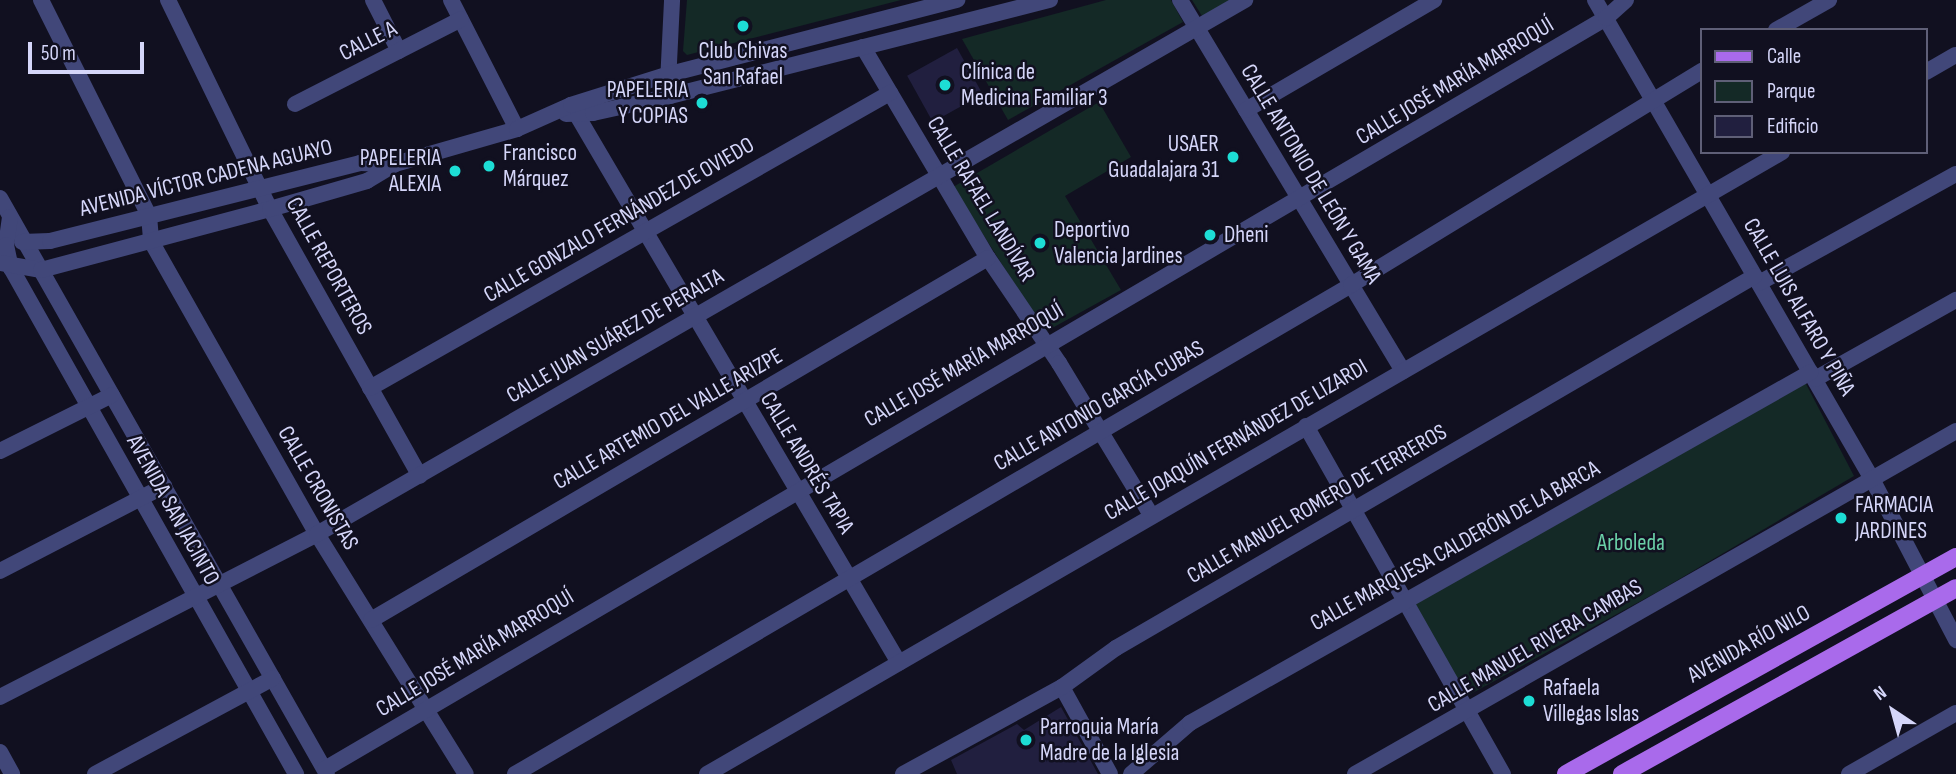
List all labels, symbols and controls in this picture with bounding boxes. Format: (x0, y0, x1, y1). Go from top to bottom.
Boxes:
street label: CALLE JOSÉ MARÍA MARROQUÍ (1351, 11, 1559, 151)
street label: CALLE A (335, 15, 401, 67)
marker: Club Chivas San Rafael (735, 18, 751, 34)
scale bar (32, 28, 147, 72)
legend (1700, 28, 1928, 154)
place label: Club Chivas San Rafael (698, 37, 788, 91)
text: 50 m (41, 41, 76, 66)
text: Calle (1767, 44, 1801, 69)
place label: Clínica de Medicina Familiar 3 (961, 58, 1108, 112)
street label: CALLE ANTONIO DE LEÓN Y GAMA (1234, 59, 1388, 289)
marker: Clínica de Medicina Familiar 3 (935, 75, 955, 95)
place label: PAPELERIA Y COPIAS (607, 76, 688, 130)
text: Parque (1767, 79, 1815, 104)
marker: PAPELERIA Y COPIAS (694, 95, 710, 111)
street label: CALLE RAFAEL LANDÍVAR (921, 111, 1041, 287)
text: Edificio (1767, 114, 1818, 139)
place label: USAER Guadalajara 31 (1108, 130, 1219, 184)
street label: CALLE GONZALO FERNÁNDEZ DE OVIEDO (479, 131, 759, 309)
street label: AVENIDA VÍCTOR CADENA AGUAYO (77, 133, 335, 223)
place label: Francisco Márquez (503, 139, 577, 193)
place label: PAPELERIA ALEXIA (360, 144, 441, 198)
marker: USAER Guadalajara 31 (1225, 149, 1241, 165)
marker: Francisco Márquez (481, 158, 497, 174)
marker: PAPELERIA ALEXIA (447, 163, 463, 179)
street label: CALLE REPORTEROS (280, 192, 378, 340)
street label: CALLE LUIS ALFARO Y PIÑA (1737, 213, 1861, 401)
place label: Deportivo Valencia Jardines (1054, 216, 1183, 270)
place label: Dheni (1224, 221, 1269, 249)
marker: Dheni (1202, 227, 1218, 243)
marker: Deportivo Valencia Jardines (1032, 235, 1048, 251)
street label: CALLE JUAN SUÁREZ DE PERALTA (502, 263, 728, 409)
street label: CALLE JOSÉ MARÍA MARROQUÍ (859, 297, 1069, 433)
street label: CALLE ANTONIO GARCÍA CUBAS (989, 335, 1209, 477)
street label: CALLE ARTEMIO DEL VALLE ARIZPE (549, 342, 787, 496)
street label: CALLE JOAQUÍN FERNÁNDEZ DE LIZARDI (1099, 353, 1373, 527)
street label: CALLE ANDRÉS TAPIA (754, 387, 860, 539)
street label: CALLE MANUEL ROMERO DE TERREROS (1182, 418, 1452, 590)
street label: CALLE CRONISTAS (271, 421, 365, 555)
street label: AVENIDA SAN JACINTO (120, 430, 226, 590)
street label: CALLE MARQUESA CALDERÓN DE LA BARCA (1306, 455, 1604, 637)
place label: FARMACIA JARDINES (1855, 491, 1933, 545)
marker: FARMACIA JARDINES (1833, 510, 1849, 526)
park label: Arboleda (1597, 529, 1665, 557)
street label: CALLE MANUEL RIVERA CAMBAS (1423, 573, 1647, 719)
street label: CALLE JOSÉ MARÍA MARROQUÍ (371, 583, 579, 723)
street label: AVENIDA RÍO NILO (1683, 599, 1815, 689)
place label: Rafaela Villegas Islas (1543, 674, 1639, 728)
north arrow (1858, 676, 1928, 746)
text: N (1869, 681, 1891, 706)
marker: Rafaela Villegas Islas (1521, 693, 1537, 709)
place label: Parroquia María Madre de la Iglesia (1040, 713, 1179, 767)
marker: Parroquia María Madre de la Iglesia (1018, 732, 1034, 748)

